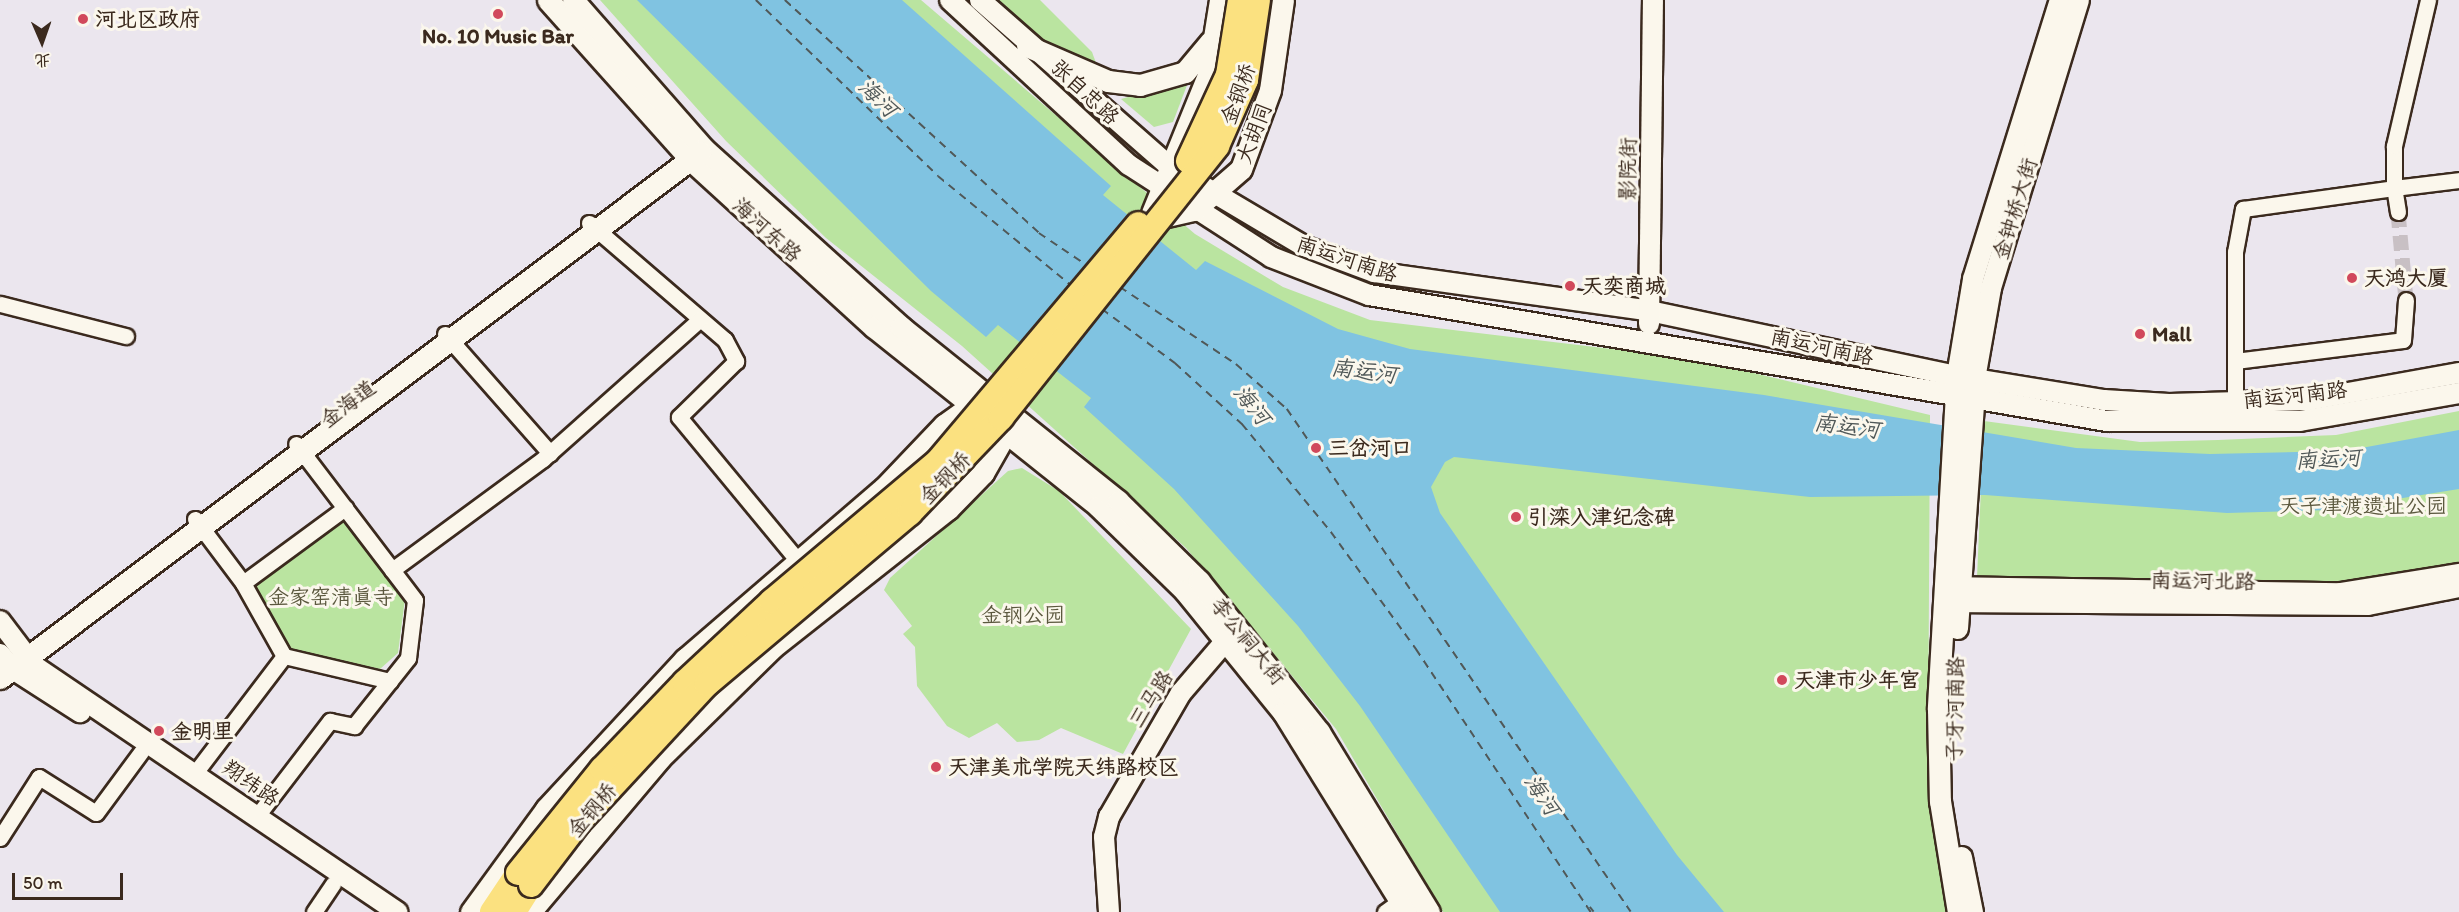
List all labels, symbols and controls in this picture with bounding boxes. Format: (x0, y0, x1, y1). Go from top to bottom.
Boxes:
place label: 河北区政府 (95, 6, 200, 32)
marker: No. 10 Music Bar (491, 7, 505, 21)
north arrow (12, 12, 72, 72)
marker: 河北区政府 (76, 12, 90, 26)
place label: No. 10 Music Bar (422, 23, 574, 49)
text: 北 (34, 51, 51, 70)
street label: 张自忠路 (1046, 54, 1124, 130)
street label: 金钢桥 (1215, 60, 1261, 128)
water label: 海河 (853, 73, 903, 123)
street label: 大胡同 (1231, 99, 1277, 167)
street label: 影院街 (1615, 137, 1641, 201)
street label: 金钟桥大街 (1988, 155, 2042, 263)
street label: 海河东路 (727, 193, 807, 267)
street label: 南运河南路 (1293, 231, 1401, 287)
place label: 天鸿大厦 (2364, 265, 2448, 291)
marker: 天鸿大厦 (2345, 271, 2359, 285)
place label: 天奕商城 (1582, 273, 1666, 299)
marker: 天奕商城 (1563, 279, 1577, 293)
place label: Mall (2152, 321, 2191, 347)
street label: 南运河南路 (1768, 324, 1876, 370)
marker: Mall (2133, 327, 2147, 341)
water label: 南运河 (1330, 354, 1398, 388)
street label: 金海道 (315, 375, 381, 433)
street label: 南运河南路 (2241, 377, 2349, 413)
water label: 海河 (1228, 380, 1276, 430)
water label: 南运河 (1813, 409, 1881, 443)
place label: 三岔河口 (1328, 435, 1412, 461)
marker: 三岔河口 (1309, 441, 1323, 455)
water label: 南运河 (2294, 444, 2362, 474)
street label: 金钢桥 (914, 447, 976, 509)
park label: 天子津渡遗址公园 (2279, 493, 2447, 519)
place label: 引滦入津纪念碑 (1528, 504, 1675, 530)
marker: 引滦入津纪念碑 (1509, 510, 1523, 524)
street label: 南运河北路 (2150, 567, 2256, 595)
park label: 金家窑清真寺 (268, 584, 394, 610)
street label: 李公祠大街 (1205, 592, 1291, 690)
park label: 金钢公园 (981, 602, 1065, 628)
street label: 子牙河南路 (1941, 656, 1969, 762)
street label: 三马路 (1124, 666, 1178, 732)
place label: 天津市少年宫 (1794, 667, 1920, 693)
marker: 天津市少年宫 (1775, 673, 1789, 687)
place label: 金明里 (171, 718, 234, 744)
marker: 金明里 (152, 724, 166, 738)
place label: 天津美术学院天纬路校区 (948, 754, 1179, 780)
street label: 翔纬路 (218, 755, 284, 811)
marker: 天津美术学院天纬路校区 (929, 760, 943, 774)
water label: 海河 (1519, 769, 1565, 821)
street label: 金钢桥 (562, 778, 622, 842)
scale bar (15, 861, 126, 899)
text: 50 m (23, 872, 63, 894)

